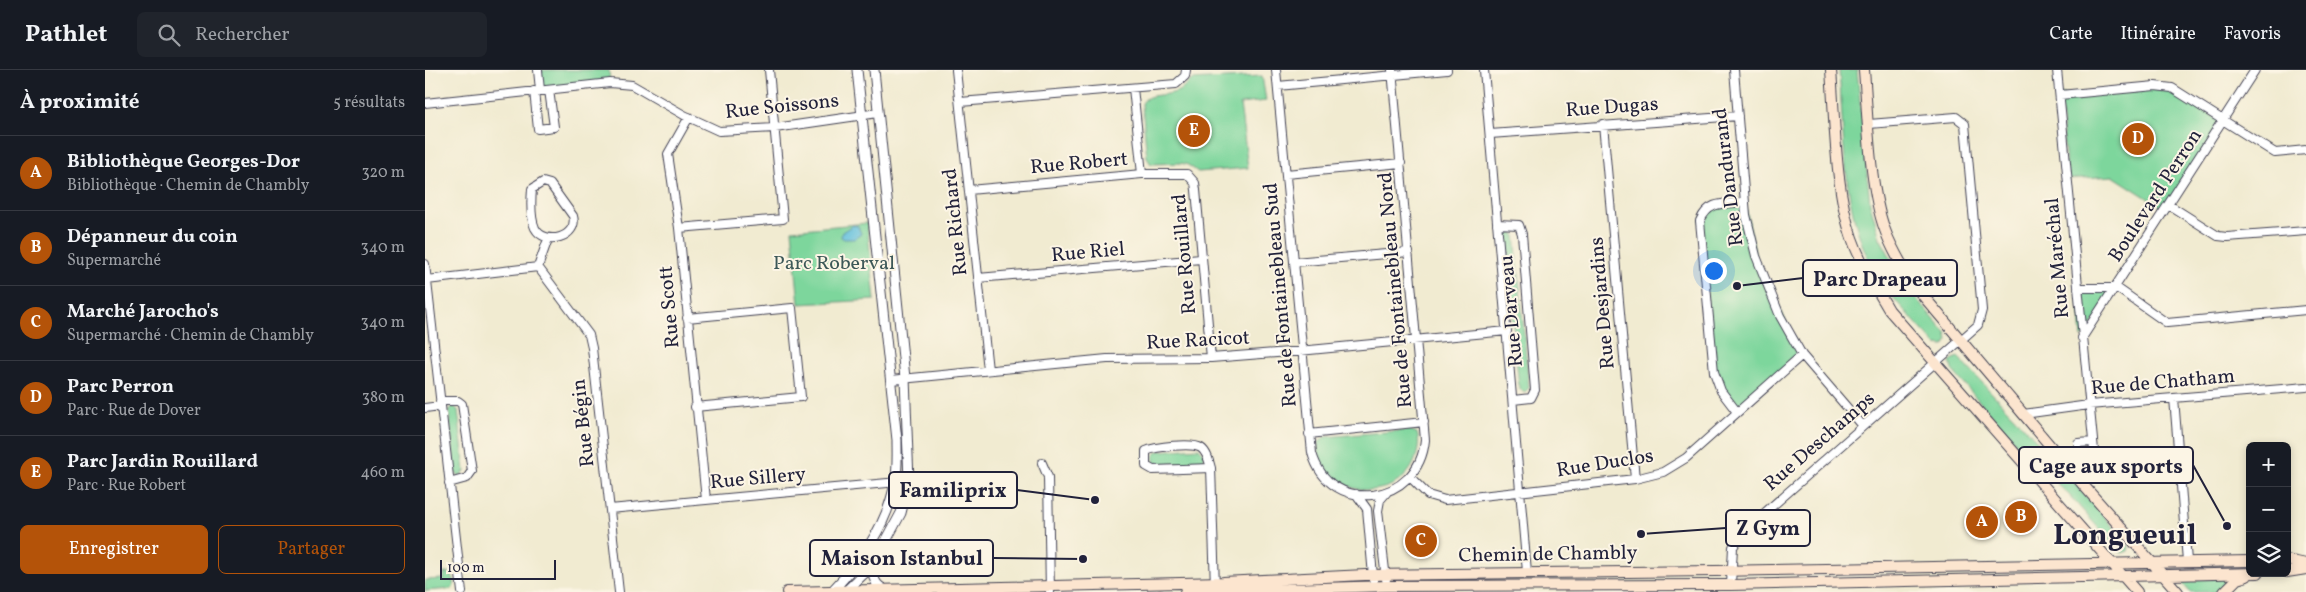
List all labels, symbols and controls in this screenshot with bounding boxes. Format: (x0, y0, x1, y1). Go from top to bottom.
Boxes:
search box (137, 12, 487, 57)
text: Pathlet (25, 18, 107, 52)
icon: search (155, 21, 183, 49)
text: Rechercher (195, 22, 290, 48)
text: Carte (2049, 22, 2092, 47)
text: Itinéraire (2120, 22, 2196, 47)
text: Favoris (2224, 22, 2281, 47)
street label: Rue Soissons (724, 87, 840, 127)
text: À proximité (20, 88, 139, 117)
street label: Rue Dugas (1565, 91, 1659, 125)
text: 5 résultats (333, 92, 405, 114)
street label: Rue Dandurand (1707, 106, 1751, 248)
pin: E (1178, 112, 1210, 150)
pin: D (2122, 120, 2154, 158)
street label: Boulevard Perron (2102, 124, 2210, 268)
street label: Rue Robert (1029, 146, 1129, 182)
text: Bibliothèque Georges-Dor (67, 149, 300, 175)
text: A (30, 162, 42, 184)
text: 320 m (361, 162, 405, 184)
street label: Rue Richard (936, 167, 976, 277)
street label: Rue de Fontainebleau Nord (1372, 171, 1420, 409)
text: Bibliothèque · Chemin de Chambly (67, 175, 309, 197)
street label: Rue de Fontainebleau Sud (1257, 181, 1305, 409)
street label: Rue Rouillard (1166, 192, 1204, 316)
street label: Rue Maréchal (2039, 196, 2077, 320)
text: Dépanneur du coin (67, 224, 238, 250)
street label: Rue Riel (1050, 236, 1126, 270)
street label: Rue Desjardins (1583, 236, 1623, 370)
text: B (31, 237, 41, 259)
text: 340 m (361, 237, 405, 259)
text: Supermarché (67, 250, 161, 272)
park label: Parc Roberval (773, 250, 895, 278)
street label: Rue Darveau (1493, 254, 1531, 368)
your location (1701, 258, 1727, 284)
callout: Parc Drapeau (1803, 260, 1957, 296)
street label: Rue Scott (652, 264, 688, 350)
text: Parc Drapeau (1813, 266, 1947, 295)
text: Marché Jarocho's (67, 299, 219, 325)
text: C (31, 312, 41, 334)
text: 340 m (361, 312, 405, 334)
street label: Rue Racicot (1146, 324, 1250, 358)
text: Supermarché · Chemin de Chambly (67, 325, 314, 347)
street label: Rue de Chatham (2090, 363, 2236, 403)
text: Parc Perron (67, 374, 174, 400)
street label: Rue Bégin (565, 377, 603, 469)
street label: Rue Deschamps (1758, 386, 1882, 498)
text: D (30, 387, 42, 409)
text: 380 m (362, 387, 405, 409)
text: Parc · Rue de Dover (67, 400, 201, 422)
map controls (2246, 442, 2291, 577)
button: + (2246, 442, 2291, 487)
street label: Rue Duclos (1554, 443, 1656, 485)
callout: Cage aux sports (2019, 447, 2193, 483)
text: Parc Jardin Rouillard (67, 449, 258, 475)
text: Cage aux sports (2029, 453, 2183, 482)
street label: Rue Sillery (709, 461, 807, 497)
text: E (31, 462, 41, 484)
text: 460 m (361, 462, 405, 484)
callout: Familiprix (889, 472, 1017, 508)
text: Parc · Rue Robert (67, 475, 186, 497)
text: Familiprix (899, 477, 1007, 506)
button: − (2246, 487, 2291, 532)
pin: B (2005, 498, 2037, 536)
pin: A (1966, 503, 1998, 541)
callout: Z Gym (1726, 510, 1810, 546)
text: Z Gym (1736, 515, 1800, 544)
district label: Longueuil (2053, 515, 2197, 557)
pin: C (1405, 522, 1437, 560)
button: Enregistrer (20, 525, 208, 574)
button: Partager (218, 525, 405, 574)
button: layers (2246, 532, 2291, 577)
street label: Chemin de Chambly (1458, 539, 1638, 571)
callout: Maison Istanbul (810, 540, 993, 576)
text: Maison Istanbul (821, 545, 983, 574)
scale bar (440, 557, 556, 580)
text: 100 m (447, 559, 485, 578)

